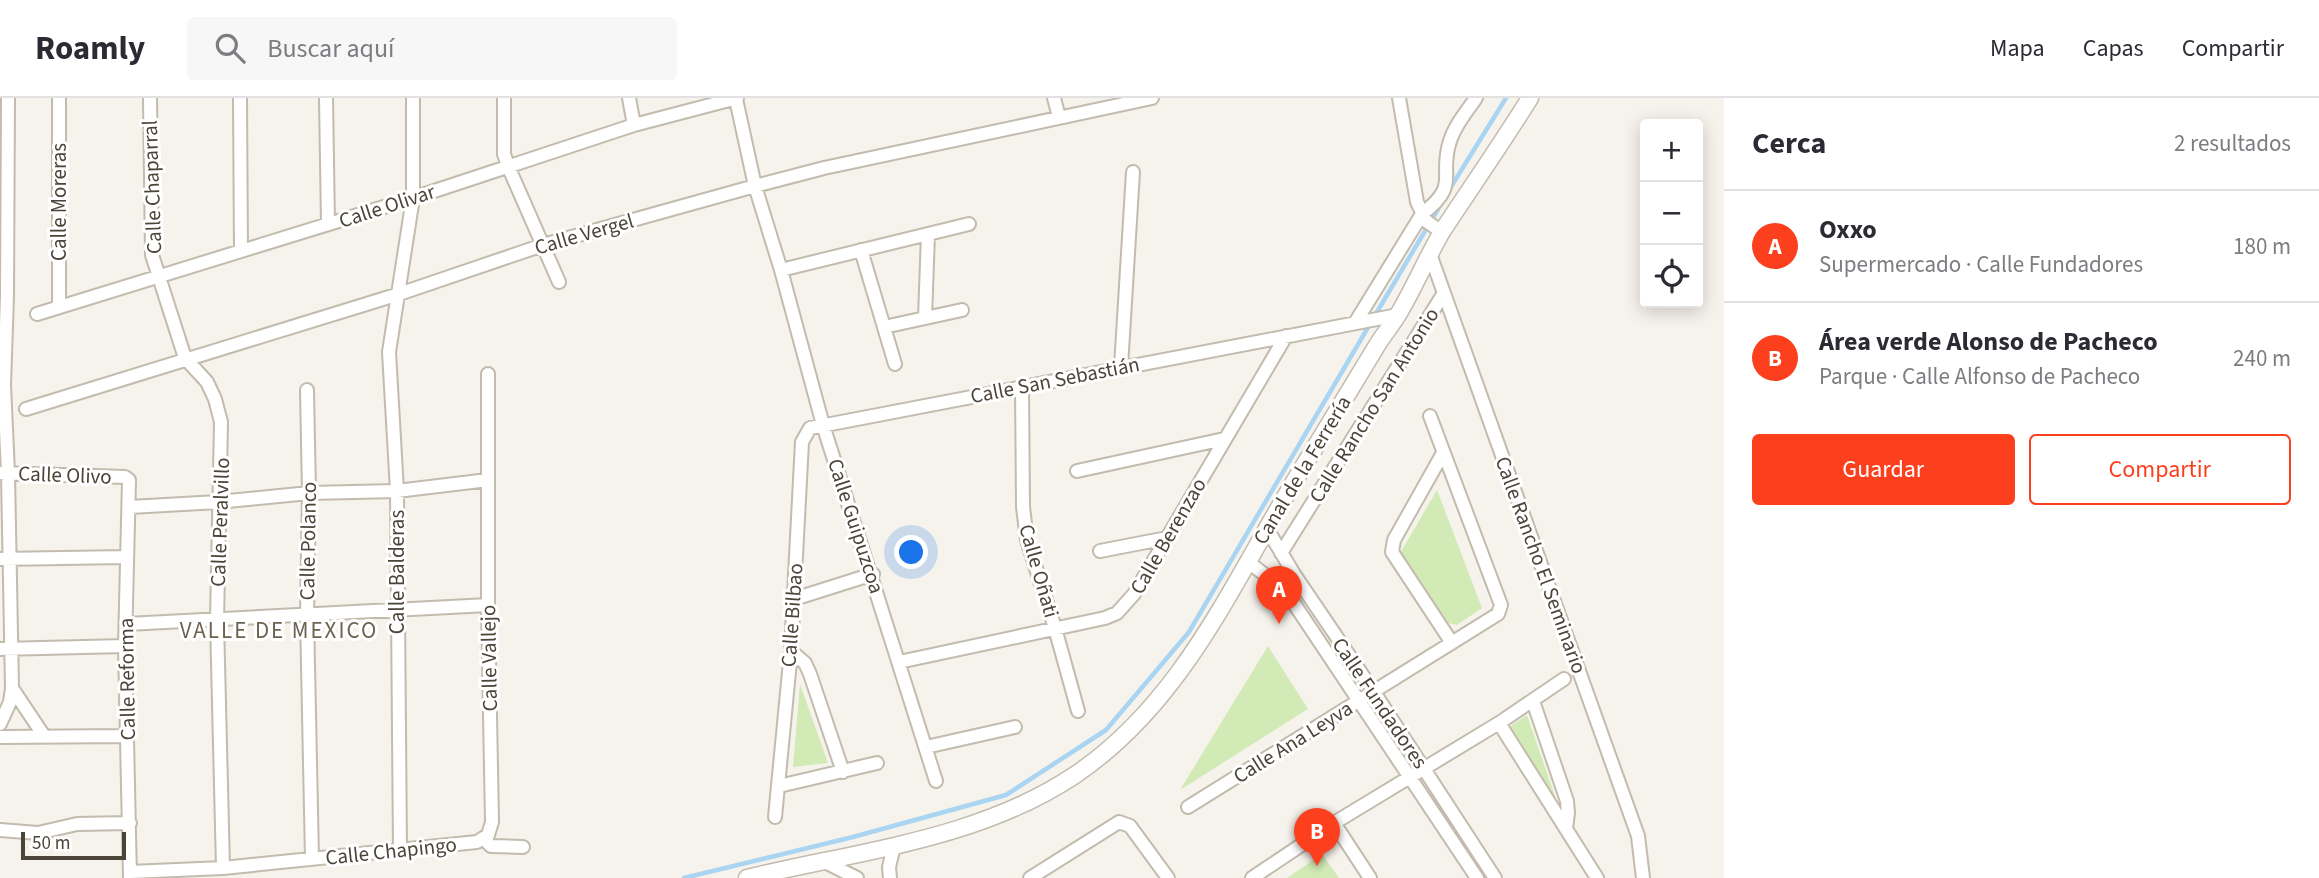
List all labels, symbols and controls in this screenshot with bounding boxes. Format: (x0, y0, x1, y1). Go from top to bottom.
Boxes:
search box (187, 17, 677, 80)
text: Roamly (35, 25, 145, 72)
icon: search (211, 29, 249, 67)
text: Buscar aquí (267, 30, 394, 67)
text: Mapa (1990, 31, 2045, 66)
text: Capas (2083, 31, 2144, 66)
text: Compartir (2182, 31, 2284, 66)
map controls (1640, 119, 1703, 308)
button: + (1640, 119, 1703, 182)
street label: Calle Chaparral (135, 120, 169, 254)
text: Cerca (1752, 122, 1826, 165)
text: 2 resultados (2174, 127, 2291, 160)
street label: Calle Moreras (44, 143, 74, 261)
street label: Calle Olivar (335, 176, 440, 236)
button: − (1640, 182, 1703, 245)
street label: Calle Vergel (531, 206, 637, 262)
text: Oxxo (1819, 211, 1877, 248)
text: A (1768, 230, 1782, 263)
text: 180 m (2233, 230, 2291, 263)
button: locate (1640, 245, 1703, 308)
text: Supermercado · Calle Fundadores (1819, 248, 2143, 281)
street label: Calle Rancho San Antonio (1302, 302, 1446, 508)
text: Área verde Alonso de Pacheco (1819, 323, 2158, 360)
text: B (1768, 342, 1782, 375)
text: 240 m (2233, 342, 2291, 375)
street label: Calle San Sebastián (968, 349, 1142, 411)
text: Parque · Calle Alfonso de Pacheco (1819, 360, 2140, 393)
street label: Canal de la Ferrería (1246, 390, 1358, 550)
button: Guardar (1752, 434, 2015, 505)
button: Compartir (2029, 434, 2291, 505)
street label: Calle Rancho El Seminario (1488, 452, 1594, 678)
street label: Calle Guipuzcoa (820, 455, 892, 597)
street label: Calle Peralvillo (203, 457, 237, 587)
street label: Calle Olivo (18, 458, 112, 492)
street label: Calle Berenzao (1122, 472, 1214, 600)
street label: Calle Polanco (292, 481, 324, 601)
street label: Calle Balderas (382, 510, 412, 634)
street label: Calle Oñati (1011, 521, 1067, 621)
your location (894, 535, 928, 569)
street label: Calle Bilbao (773, 562, 811, 668)
pin: A (1256, 566, 1302, 624)
street label: Calle Vallejo (473, 604, 505, 712)
district label: VALLE DE MEXICO (180, 614, 378, 647)
street label: Calle Reforma (111, 617, 143, 741)
street label: Calle Fundadores (1325, 631, 1435, 775)
street label: Calle Ana Leyva (1227, 693, 1359, 791)
pin: B (1294, 808, 1340, 866)
scale bar (21, 829, 126, 861)
street label: Calle Chapingo (324, 829, 458, 873)
text: 50 m (32, 830, 70, 857)

